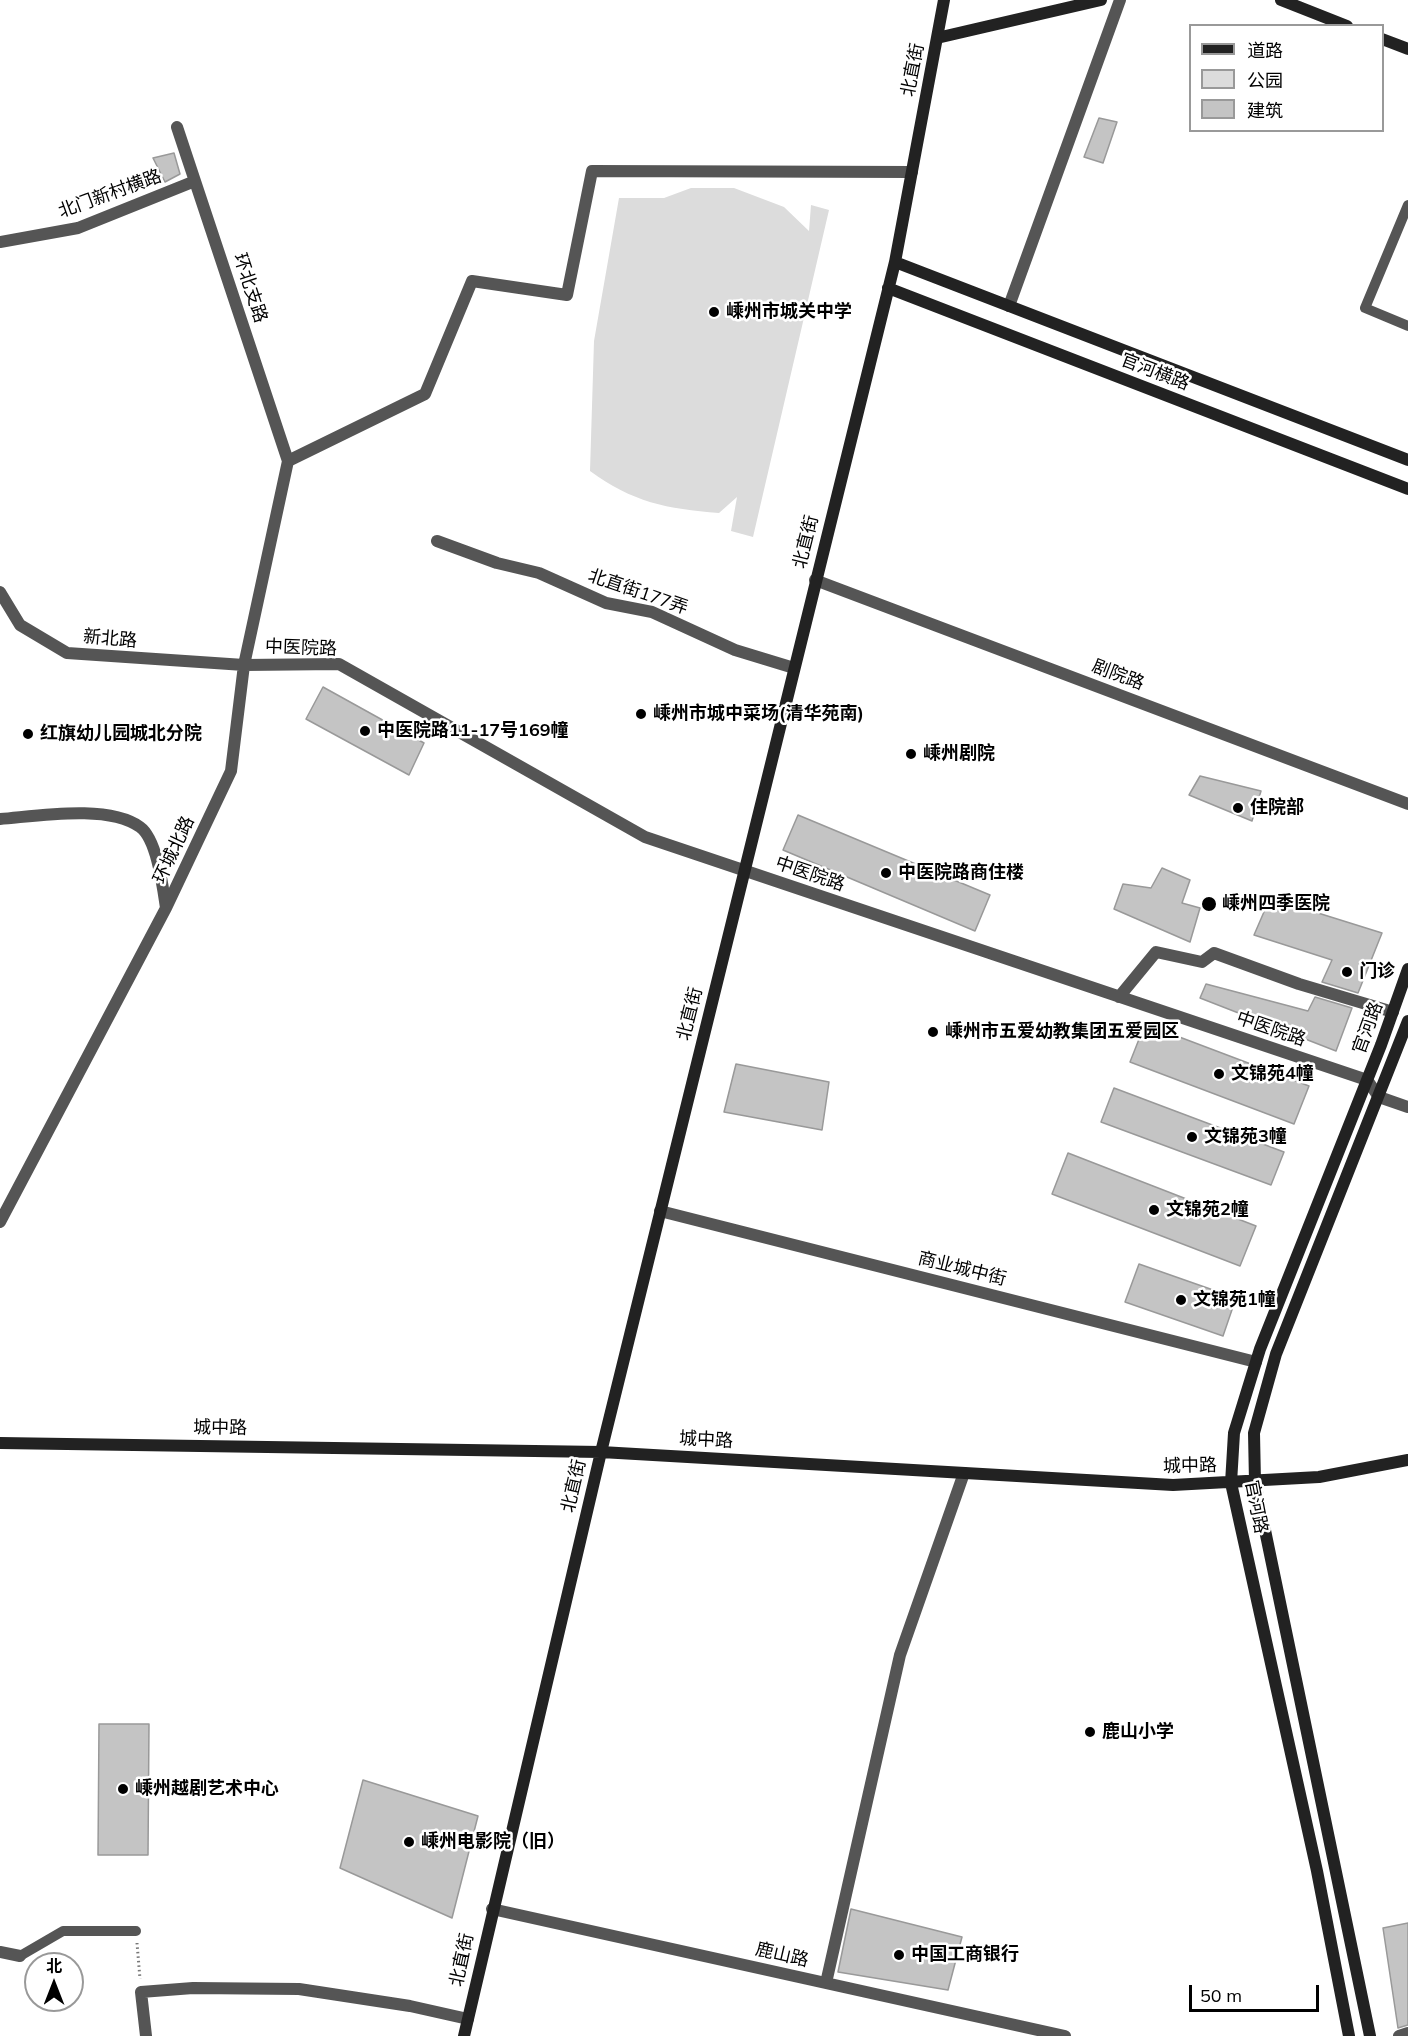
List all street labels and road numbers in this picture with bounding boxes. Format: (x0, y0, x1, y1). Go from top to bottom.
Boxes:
street label: 北直街 (897, 41, 929, 99)
street label: 北门新村横路 (56, 165, 164, 223)
street label: 环北支路 (229, 250, 271, 326)
street label: 官河横路 (1118, 349, 1192, 395)
street label: 北直街 (789, 513, 823, 571)
street label: 北直街177弄 (585, 565, 691, 619)
street label: 新北路 (82, 626, 138, 652)
street label: 中医院路 (265, 636, 337, 660)
street label: 剧院路 (1089, 655, 1147, 695)
street label: 环城北路 (149, 813, 199, 887)
street label: 中医院路 (772, 852, 848, 896)
street label: 北直街 (673, 985, 707, 1043)
street label: 官河路 (1349, 999, 1387, 1057)
street label: 中医院路 (1233, 1007, 1309, 1051)
street label: 商业城中街 (916, 1248, 1008, 1290)
street label: 城中路 (193, 1417, 247, 1439)
street label: 城中路 (678, 1428, 734, 1452)
street label: 城中路 (1163, 1455, 1217, 1477)
street label: 北直街 (557, 1457, 591, 1515)
street label: 官河路 (1240, 1478, 1272, 1536)
street label: 北直街 (446, 1931, 478, 1989)
street label: 鹿山路 (753, 1938, 811, 1972)

